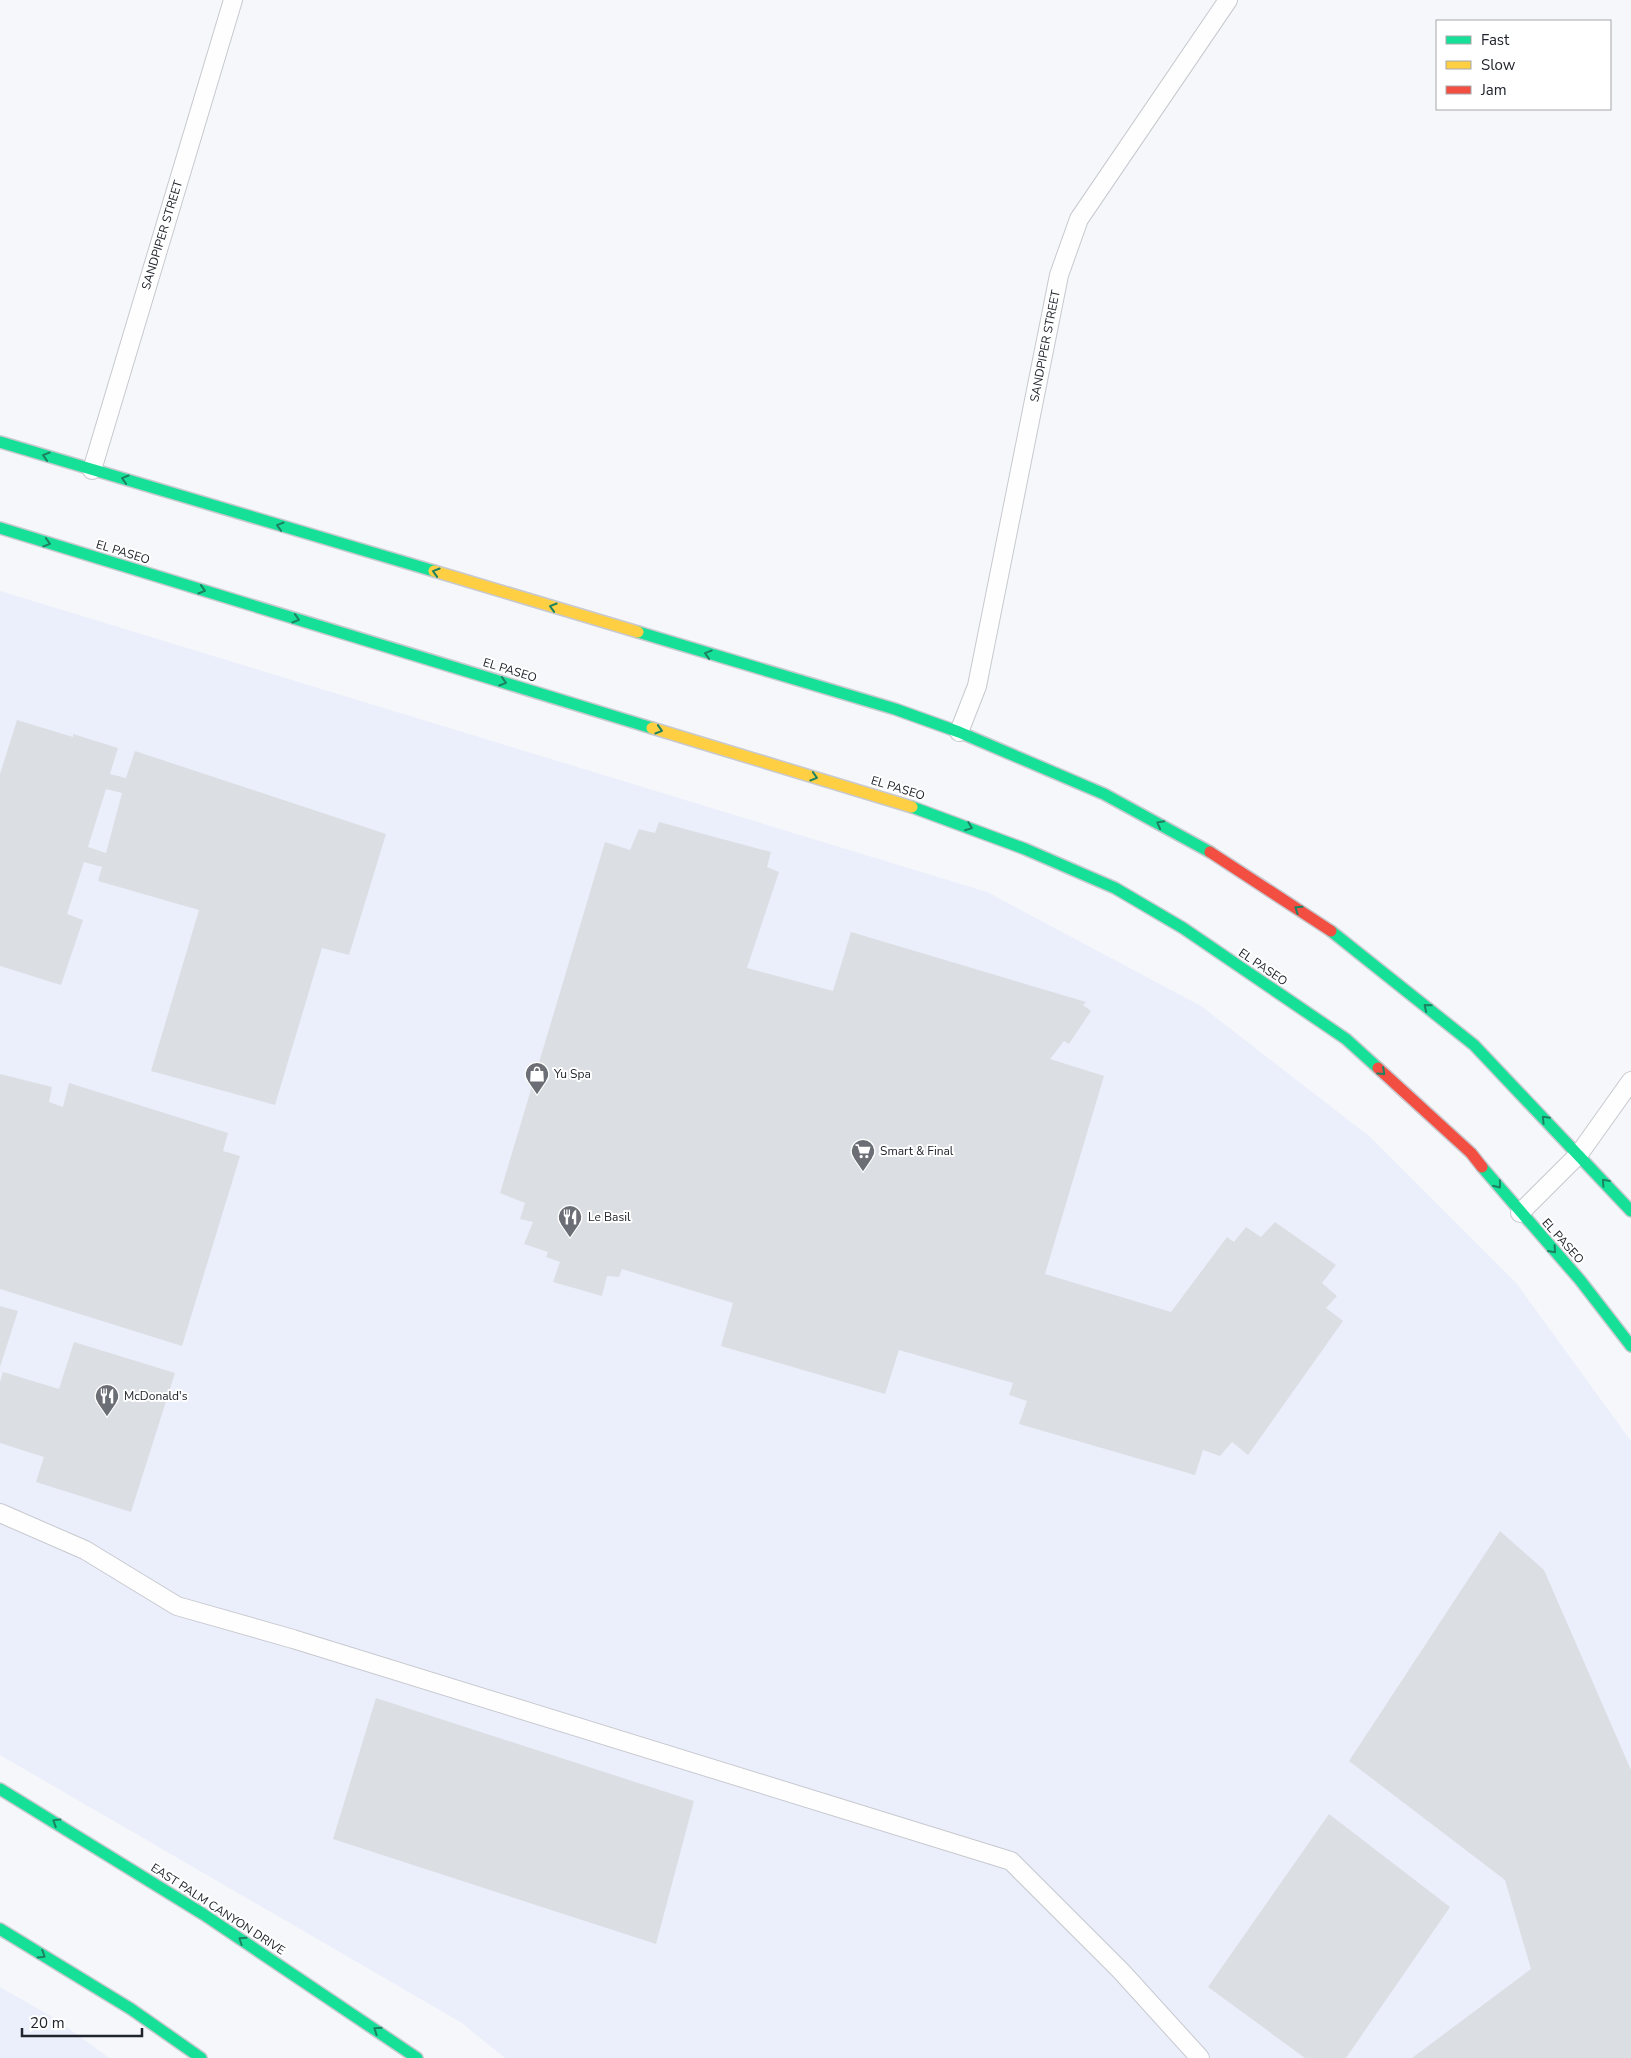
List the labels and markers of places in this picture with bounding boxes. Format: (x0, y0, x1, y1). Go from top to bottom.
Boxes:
shop icon: Yu Spa (524, 1061, 550, 1095)
place label: Yu Spa (553, 1066, 591, 1082)
supermarket icon: Smart & Final (850, 1138, 876, 1172)
place label: Smart & Final (880, 1143, 954, 1159)
restaurant icon: Le Basil (557, 1204, 583, 1238)
place label: Le Basil (588, 1209, 631, 1225)
restaurant icon: McDonald's (94, 1383, 120, 1417)
place label: McDonald's (124, 1388, 188, 1404)

